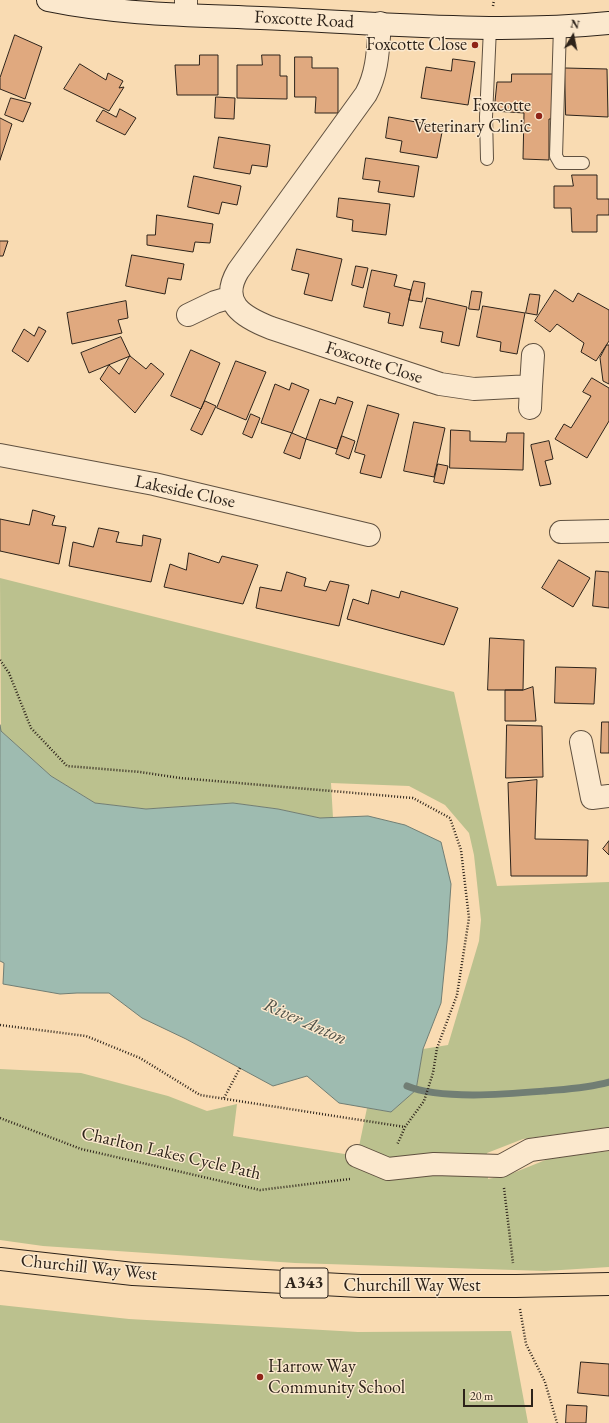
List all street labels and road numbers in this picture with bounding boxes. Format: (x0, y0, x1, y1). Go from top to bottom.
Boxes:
street label: Foxcotte Road (254, 7, 354, 33)
street label: Foxcotte Close (323, 337, 425, 389)
street label: Lakeside Close (133, 471, 237, 513)
street label: Charlton Lakes Cycle Path (79, 1123, 263, 1185)
street label: Churchill Way West (20, 1250, 158, 1286)
road number: A343 (280, 1268, 328, 1298)
street label: Churchill Way West (343, 1275, 481, 1297)

